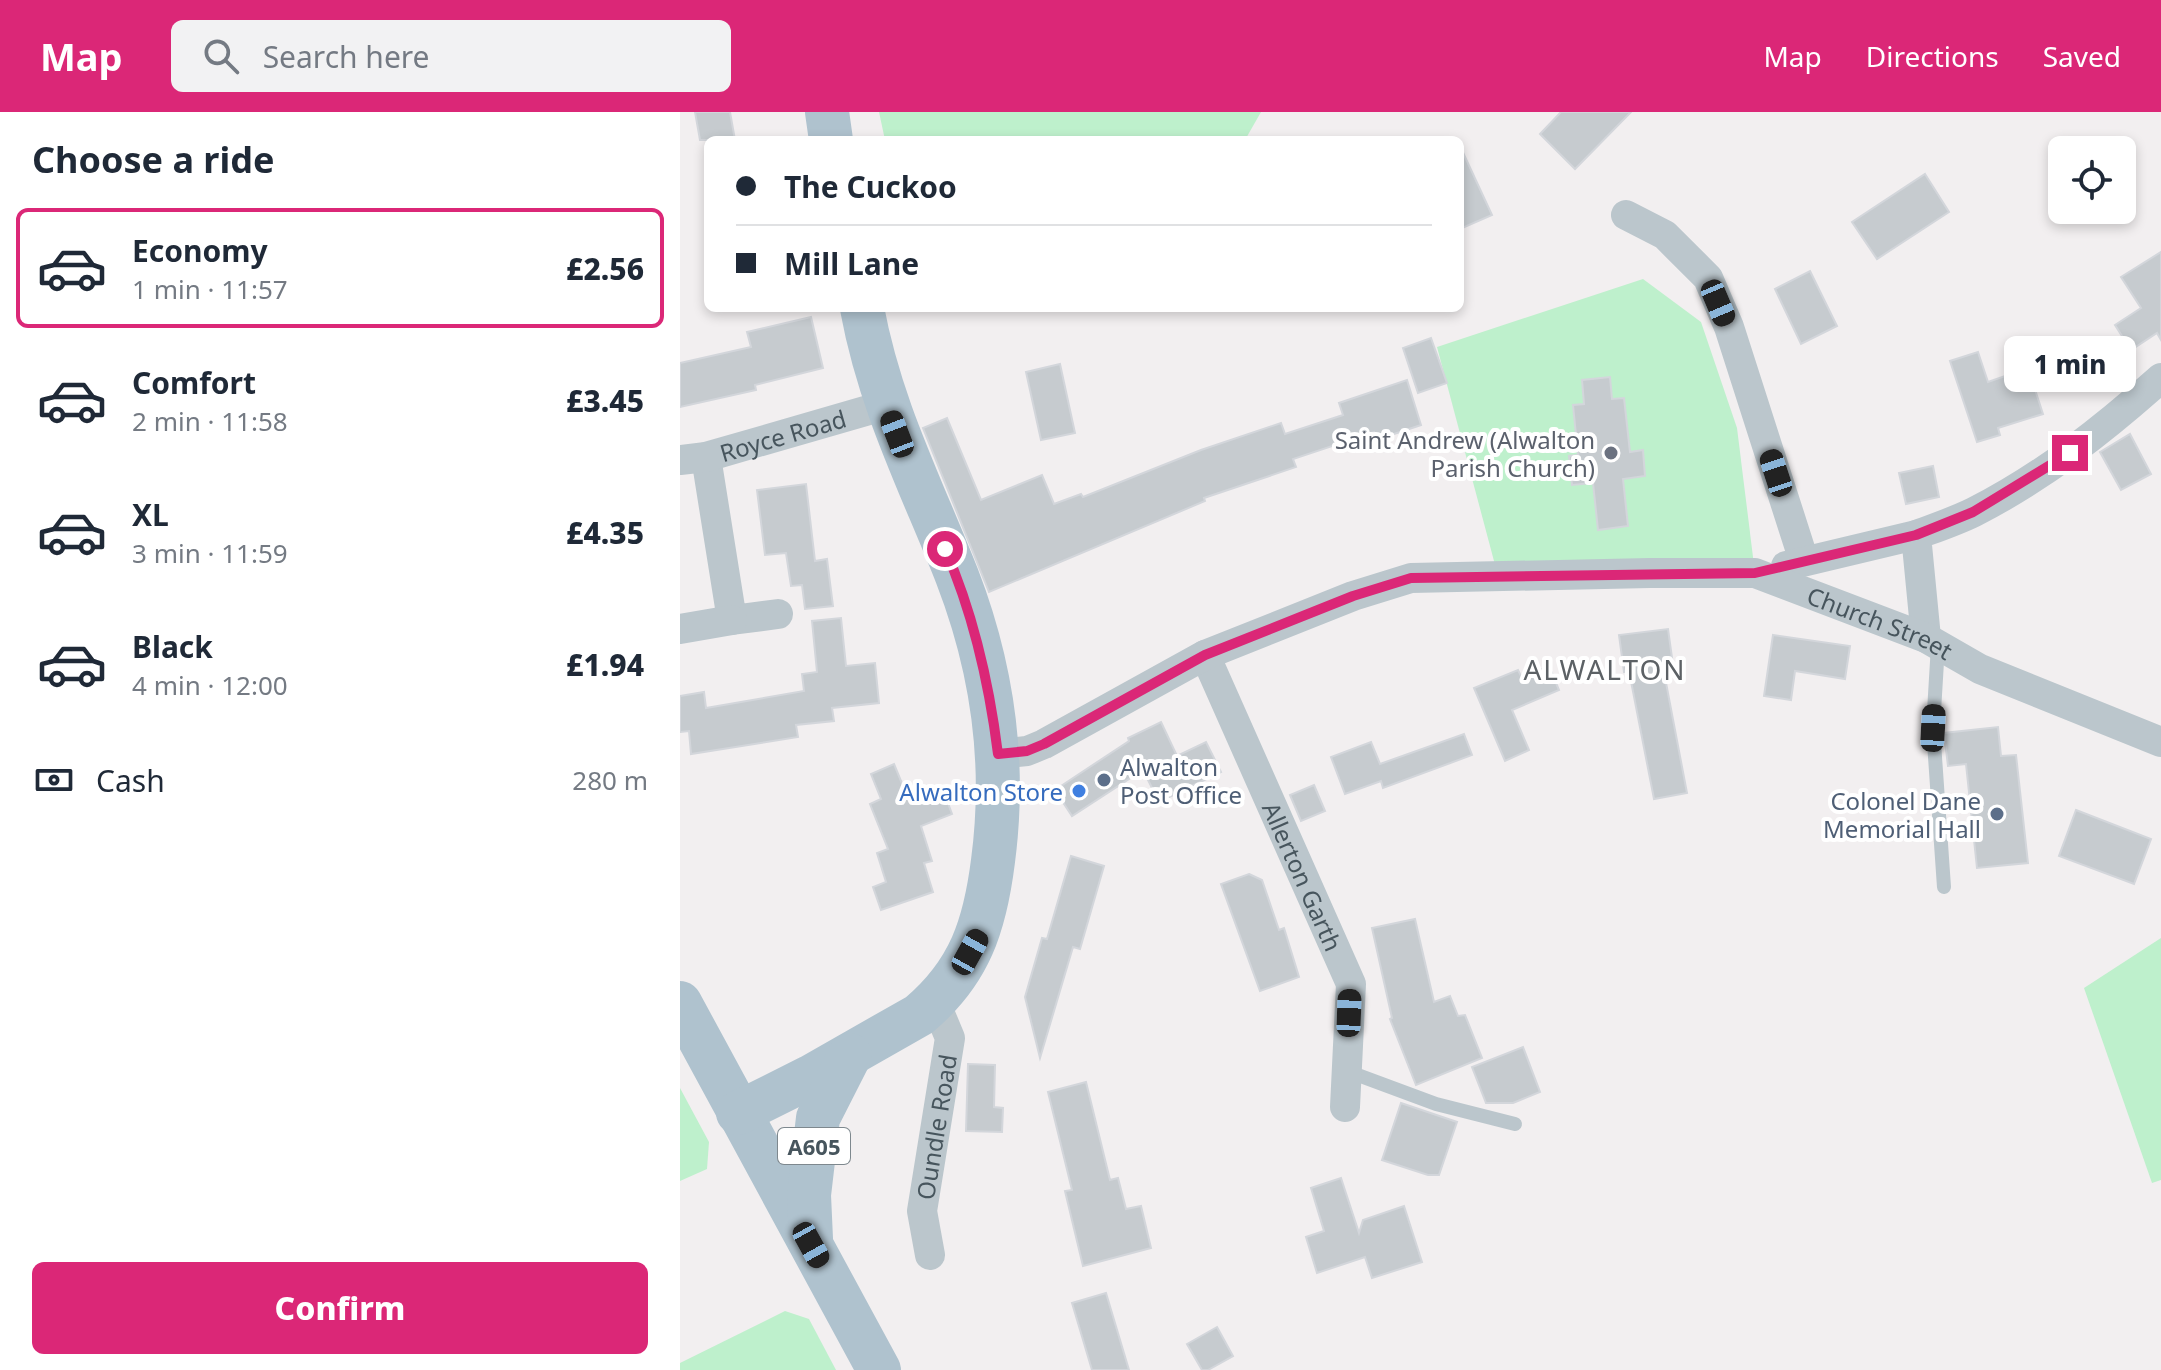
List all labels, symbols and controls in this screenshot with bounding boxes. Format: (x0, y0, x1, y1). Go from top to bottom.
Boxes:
search box (171, 20, 731, 92)
text: Map (40, 30, 123, 82)
icon: search (199, 34, 243, 78)
text: Search here (263, 36, 430, 77)
text: Map (1763, 37, 1822, 75)
text: Directions (1866, 37, 1999, 75)
text: Saved (2043, 37, 2121, 75)
text: Choose a ride (32, 135, 274, 184)
map controls (2048, 136, 2136, 224)
button: locate (2048, 136, 2136, 224)
text: The Cuckoo (784, 166, 957, 207)
text: Economy (132, 230, 268, 271)
icon: car (36, 232, 108, 304)
text: Mill Lane (784, 243, 919, 284)
text: £2.56 (566, 248, 644, 289)
text: 1 min · 11:57 (132, 271, 288, 307)
car (1698, 276, 1738, 330)
callout: 1 min (2004, 337, 2136, 393)
text: 1 min (2034, 346, 2106, 382)
text: Comfort (132, 362, 256, 403)
icon: car (36, 364, 108, 436)
text: £3.45 (566, 380, 644, 421)
street label: Royce Road (716, 401, 850, 469)
text: 2 min · 11:58 (132, 403, 288, 439)
car (877, 407, 917, 461)
place label: Saint Andrew (Alwalton Parish Church) (1335, 423, 1595, 484)
route end (2052, 435, 2088, 471)
marker: Saint Andrew (Alwalton Parish Church) (1602, 444, 1620, 462)
car (1757, 446, 1795, 500)
text: XL (132, 494, 169, 535)
icon: car (36, 496, 108, 568)
text: £4.35 (566, 512, 644, 553)
route start (927, 531, 963, 567)
text: 3 min · 11:59 (132, 535, 288, 571)
street label: Church Street (1803, 578, 1959, 667)
text: Black (132, 626, 213, 667)
icon: car (36, 628, 108, 700)
text: £1.94 (566, 644, 644, 685)
district label: ALWALTON (1523, 650, 1687, 688)
text: 4 min · 12:00 (132, 667, 288, 703)
car (1920, 703, 1946, 753)
place label: Alwalton Post Office (1120, 750, 1242, 811)
icon: cash (32, 758, 76, 802)
text: Cash (96, 760, 165, 801)
text: 280 m (572, 762, 648, 798)
marker: Alwalton Post Office (1095, 771, 1113, 789)
place label: Alwalton Store (899, 775, 1063, 808)
marker: Alwalton Store (1070, 782, 1088, 800)
place label: Colonel Dane Memorial Hall (1823, 784, 1981, 845)
street label: Allerton Garth (1256, 796, 1351, 956)
marker: Colonel Dane Memorial Hall (1988, 805, 2006, 823)
car (948, 925, 992, 979)
car (1336, 989, 1362, 1037)
street label: Oundle Road (908, 1052, 964, 1202)
road number: A605 (778, 1128, 850, 1164)
car (789, 1218, 833, 1272)
button: Confirm (32, 1262, 648, 1354)

